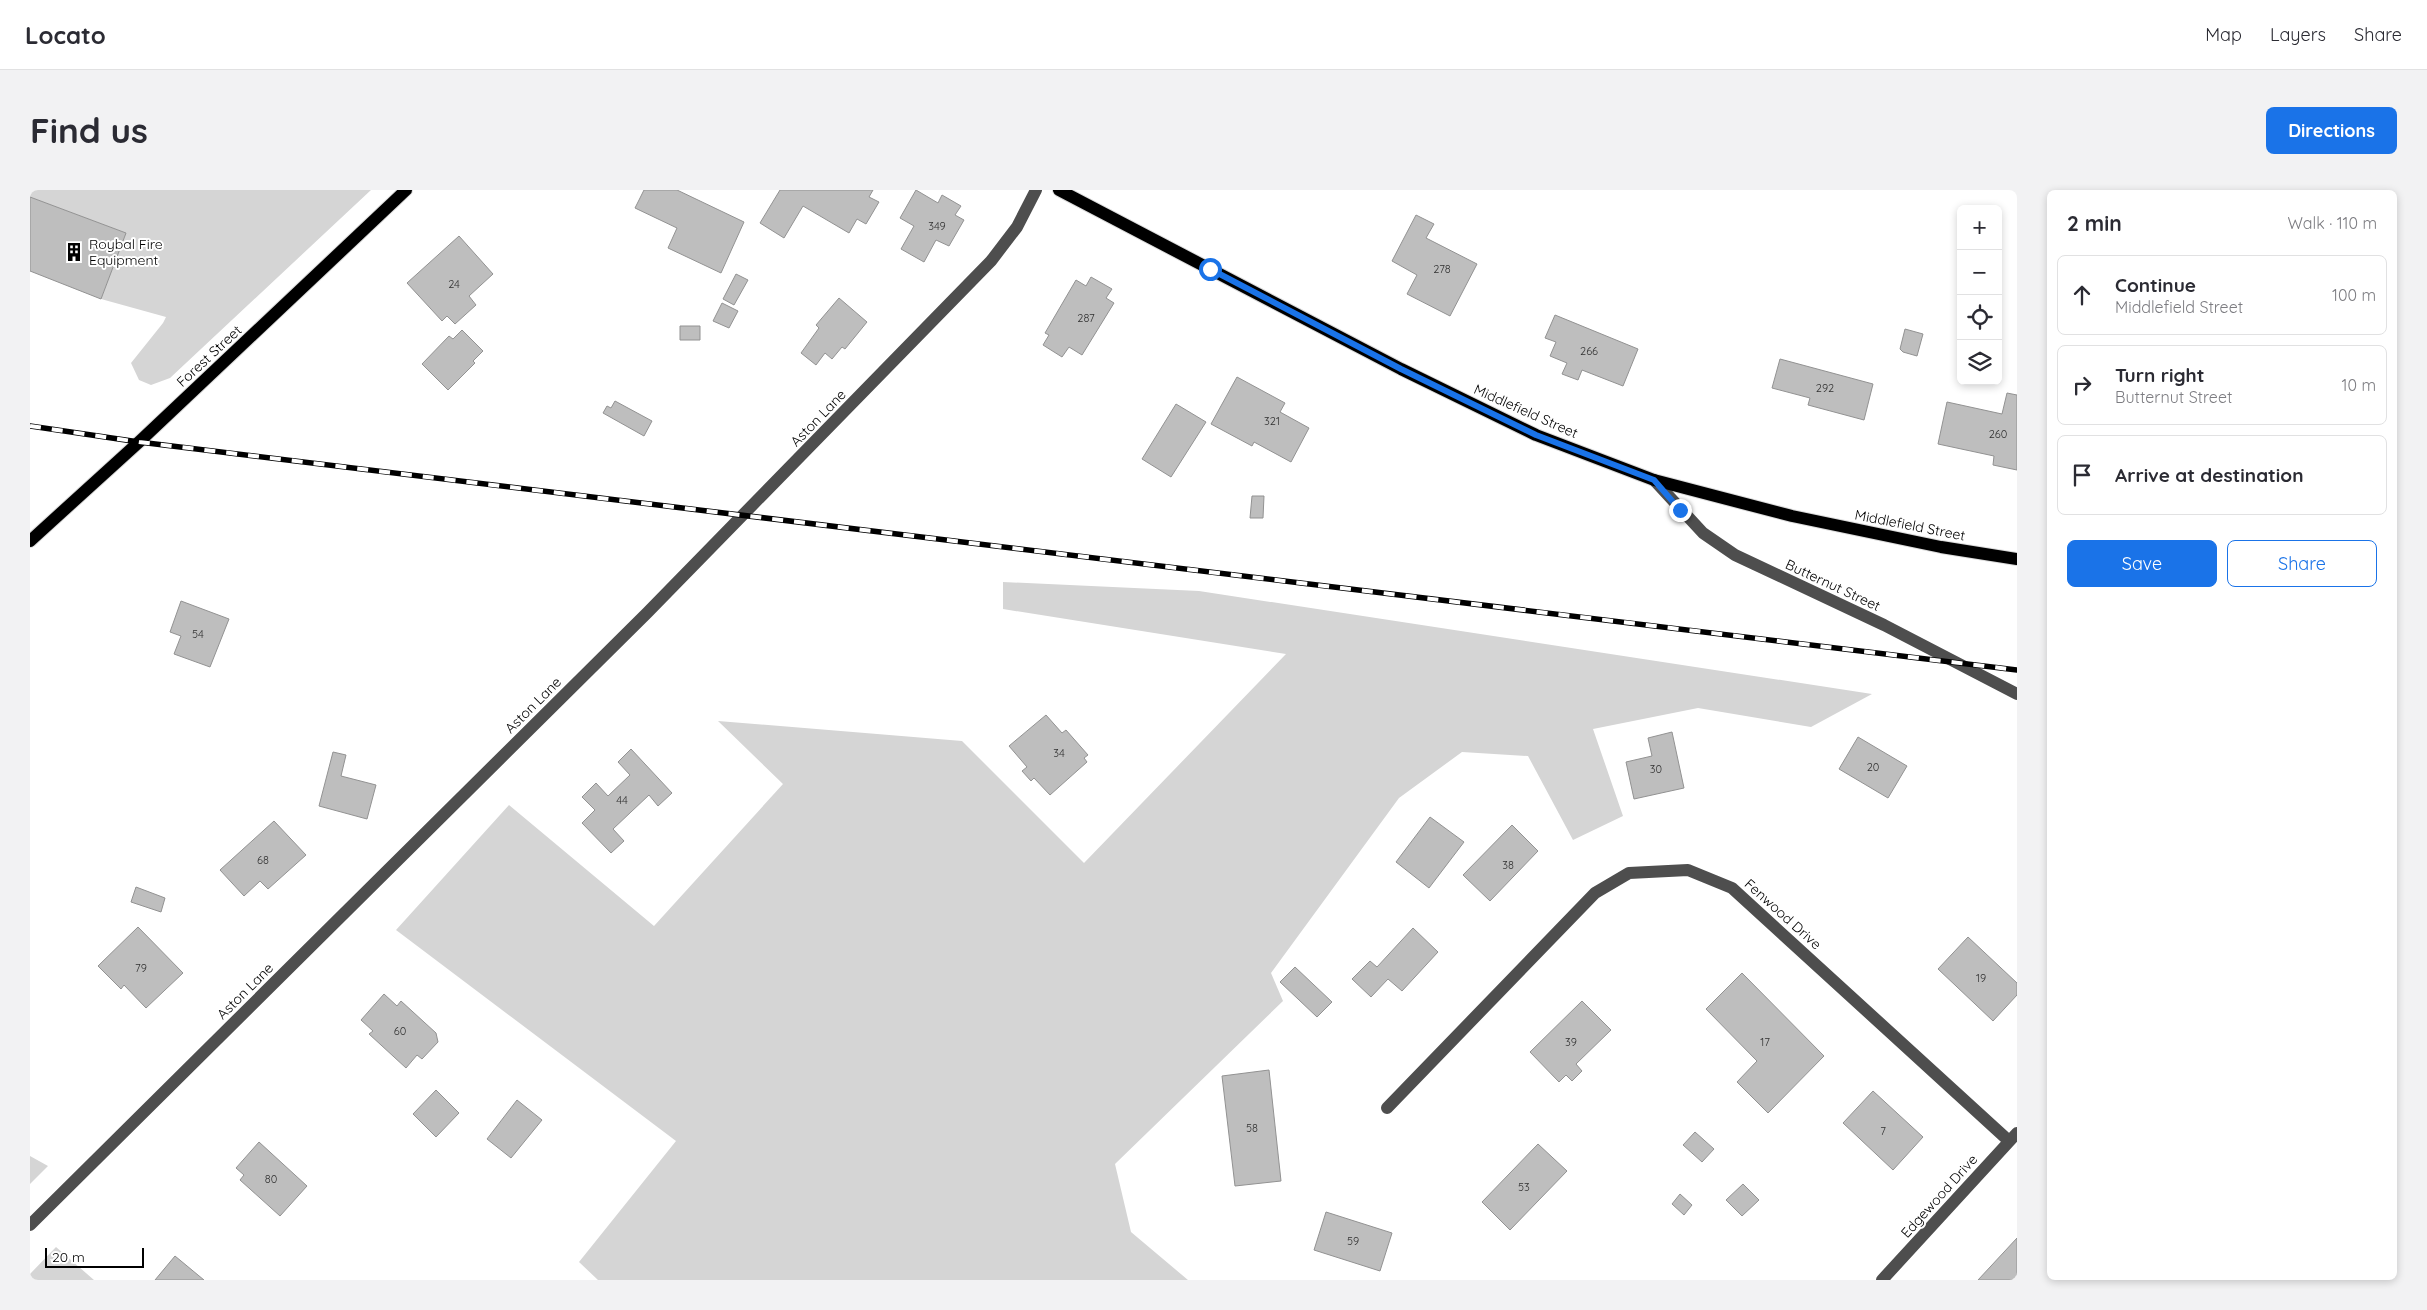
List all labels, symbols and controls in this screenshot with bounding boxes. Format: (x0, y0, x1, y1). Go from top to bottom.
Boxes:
text: Locato (25, 20, 106, 50)
text: Map (2205, 23, 2242, 46)
text: Layers (2270, 23, 2326, 46)
text: Share (2354, 23, 2402, 46)
button: Directions (2266, 107, 2397, 154)
text: Find us (30, 108, 148, 152)
map controls (1957, 205, 2002, 385)
button: + (1957, 205, 2002, 250)
text: 2 min (2067, 210, 2122, 236)
text: Walk · 110 m (2288, 213, 2377, 233)
house number: 349 (928, 219, 946, 233)
place label: Roybal Fire Equipment (89, 235, 163, 269)
building icon: Roybal Fire Equipment (63, 241, 85, 263)
button: − (1957, 250, 2002, 295)
route start (1199, 258, 1222, 281)
house number: 278 (1433, 262, 1451, 276)
text: Continue (2115, 273, 2196, 297)
house number: 24 (448, 277, 460, 291)
icon: ahead (2068, 281, 2096, 309)
text: 100 m (2332, 285, 2376, 305)
button: locate (1957, 295, 2002, 340)
text: Middlefield Street (2115, 297, 2243, 317)
house number: 287 (1077, 311, 1095, 325)
street label: Forest Street (173, 321, 246, 391)
button: layers (1957, 340, 2002, 385)
house number: 266 (1580, 344, 1598, 358)
text: Turn right (2115, 363, 2204, 387)
icon: right (2068, 371, 2096, 399)
text: 10 m (2342, 375, 2376, 395)
street label: Middlefield Street (1471, 380, 1581, 442)
house number: 292 (1816, 381, 1834, 395)
street label: Aston Lane (786, 386, 850, 450)
text: Butternut Street (2115, 387, 2232, 407)
house number: 321 (1264, 414, 1280, 428)
house number: 260 (1989, 427, 2007, 441)
icon: arrive (2068, 461, 2096, 489)
text: Arrive at destination (2115, 463, 2304, 487)
route end (1669, 499, 1692, 522)
street label: Middlefield Street (1853, 505, 1967, 545)
button: Save (2067, 540, 2217, 587)
button: Share (2227, 540, 2377, 587)
street label: Butternut Street (1783, 555, 1884, 615)
house number: 54 (192, 627, 204, 641)
street label: Aston Lane (501, 673, 565, 737)
house number: 34 (1053, 746, 1065, 760)
house number: 20 (1867, 760, 1879, 774)
house number: 30 (1650, 762, 1662, 776)
house number: 44 (616, 793, 628, 807)
house number: 68 (257, 853, 269, 867)
house number: 38 (1502, 858, 1514, 872)
street label: Fenwood Drive (1741, 875, 1825, 953)
street label: Aston Lane (213, 959, 277, 1023)
house number: 79 (135, 961, 147, 975)
house number: 19 (1976, 971, 1986, 985)
house number: 60 (394, 1024, 406, 1038)
house number: 39 (1565, 1035, 1577, 1049)
house number: 17 (1760, 1035, 1770, 1049)
house number: 58 (1246, 1121, 1258, 1135)
house number: 7 (1880, 1124, 1886, 1138)
street label: Edgewood Drive (1897, 1150, 1981, 1241)
house number: 80 (265, 1172, 277, 1186)
house number: 53 (1518, 1180, 1530, 1194)
house number: 59 (1347, 1234, 1359, 1248)
scale bar (45, 1245, 144, 1268)
text: 20 m (52, 1248, 85, 1266)

